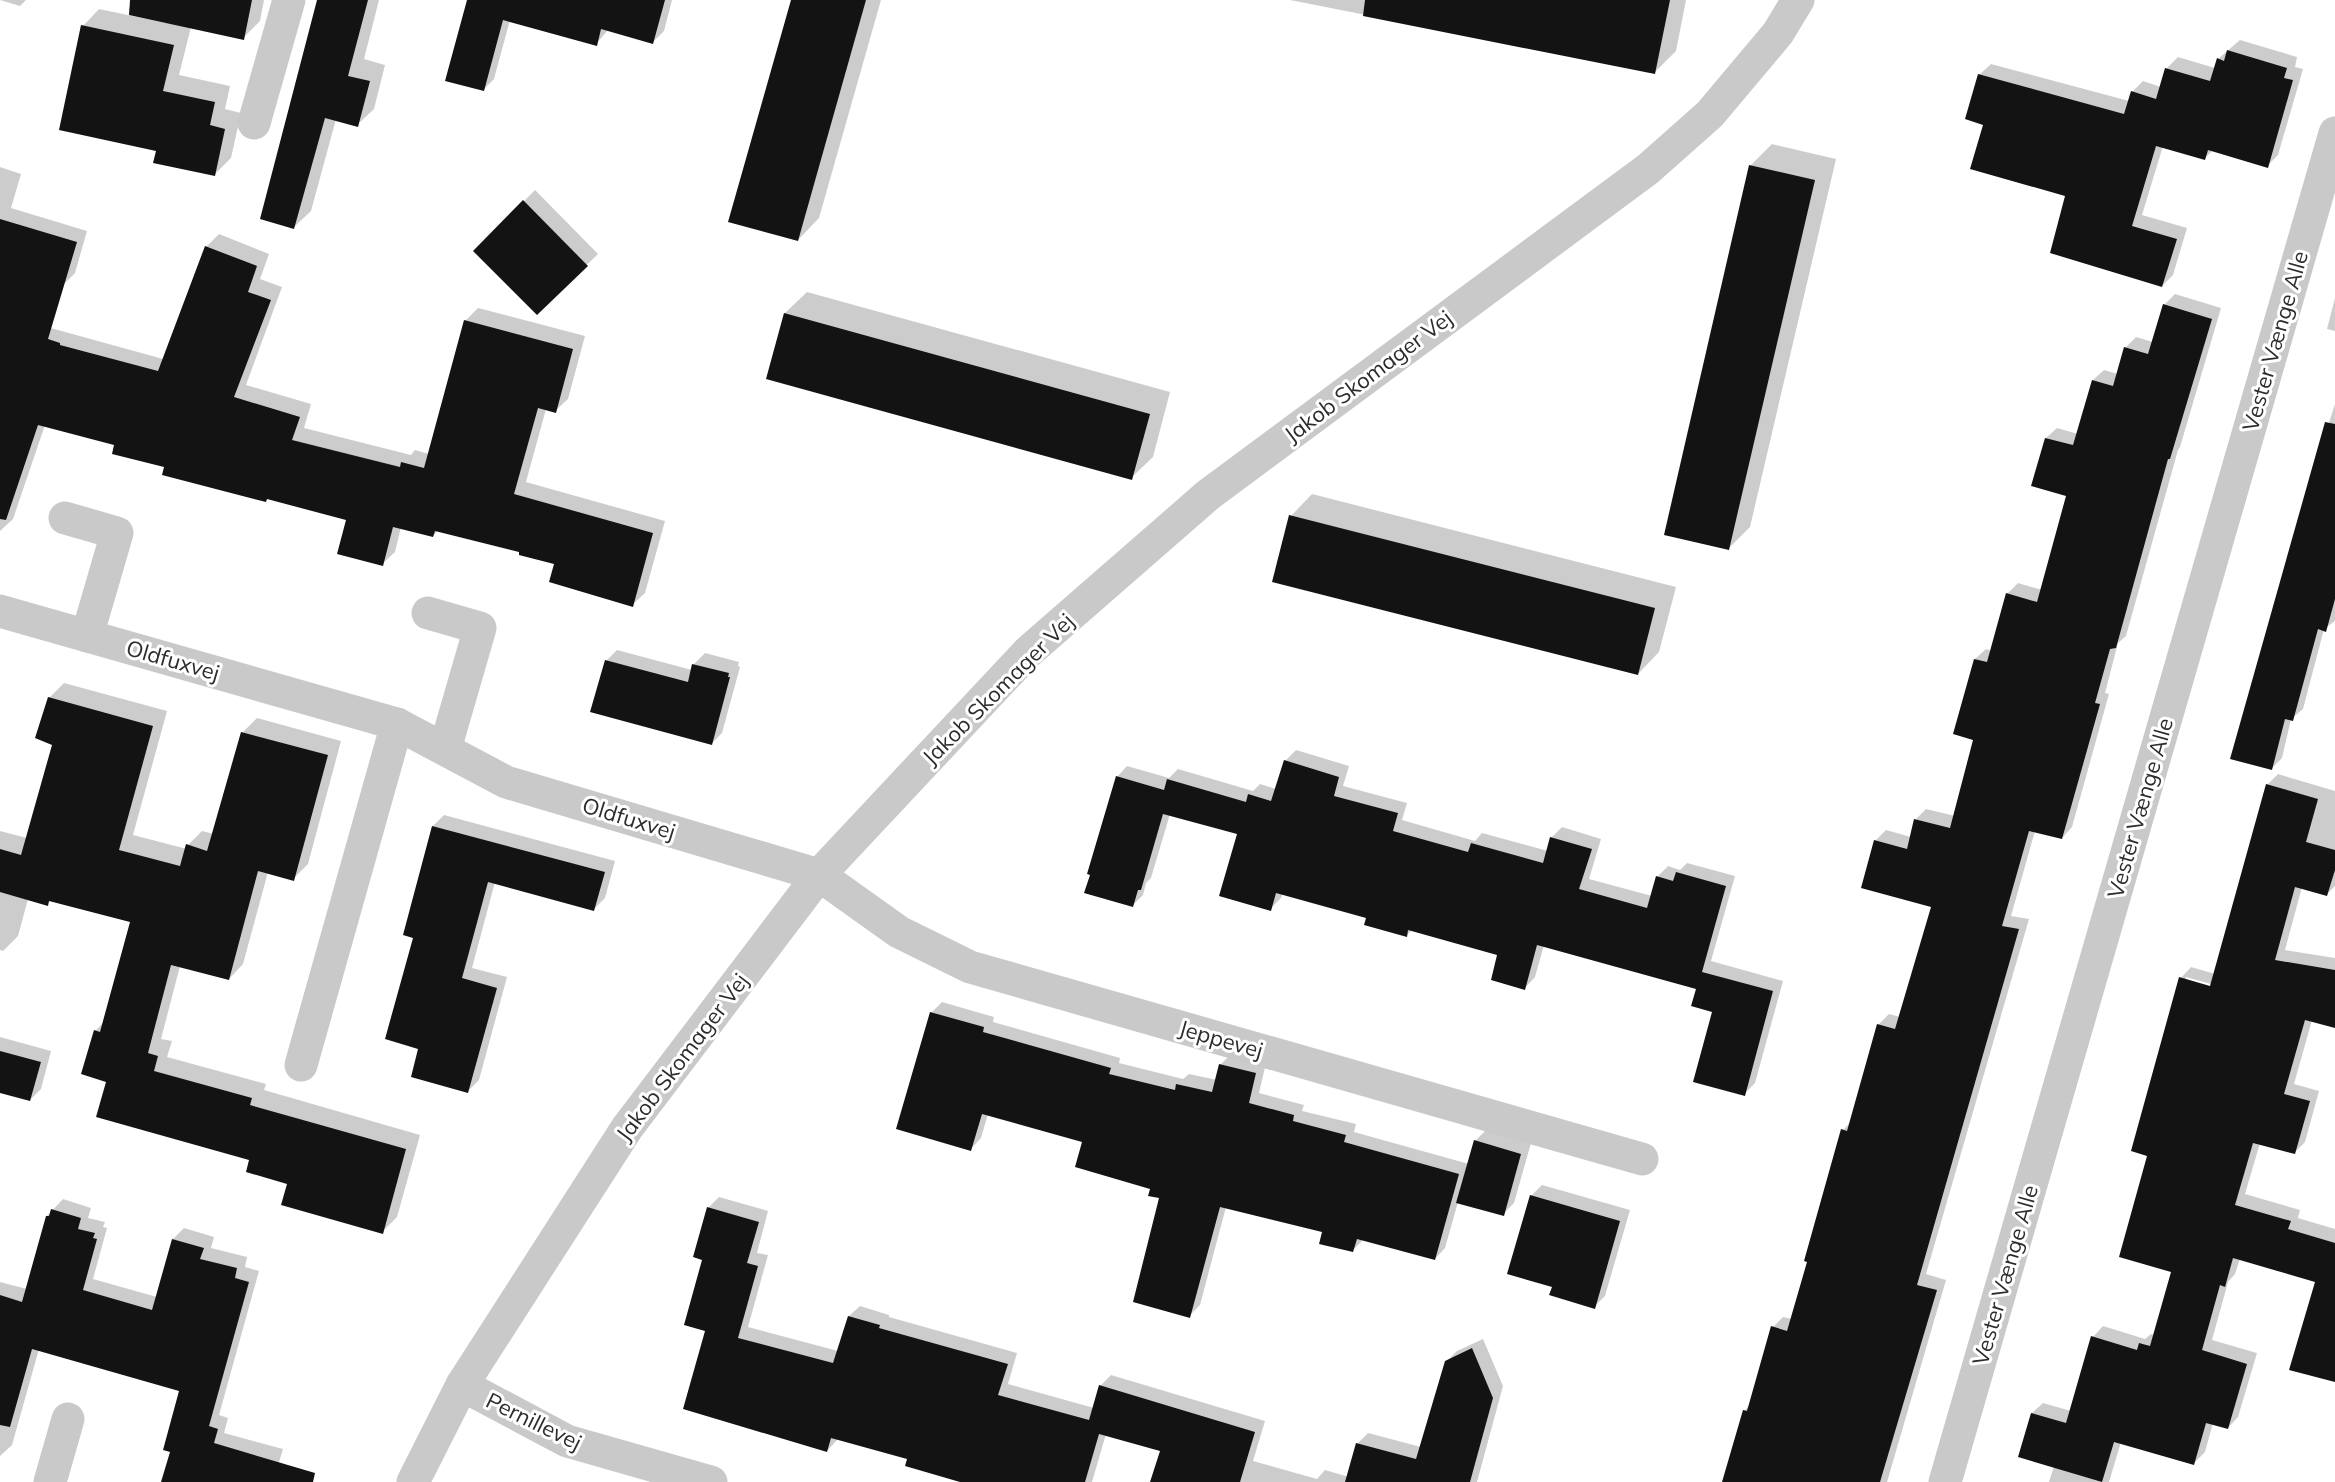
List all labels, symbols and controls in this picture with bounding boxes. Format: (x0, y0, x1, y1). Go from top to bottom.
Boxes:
street label: Vester Vænge Alle (2236, 248, 2314, 434)
street label: Jakob Skomager Vej (1278, 304, 1458, 448)
street label: Jakob Skomager Vej (916, 607, 1080, 771)
street label: Oldfuxvej (123, 633, 223, 687)
street label: Vester Vænge Alle (2101, 715, 2179, 901)
street label: Oldfuxvej (579, 791, 679, 845)
street label: Jakob Skomager Vej (610, 967, 754, 1147)
street label: Jeppevej (1176, 1014, 1266, 1064)
street label: Vester Vænge Alle (1966, 1182, 2044, 1368)
street label: Pernillevej (482, 1386, 586, 1456)

